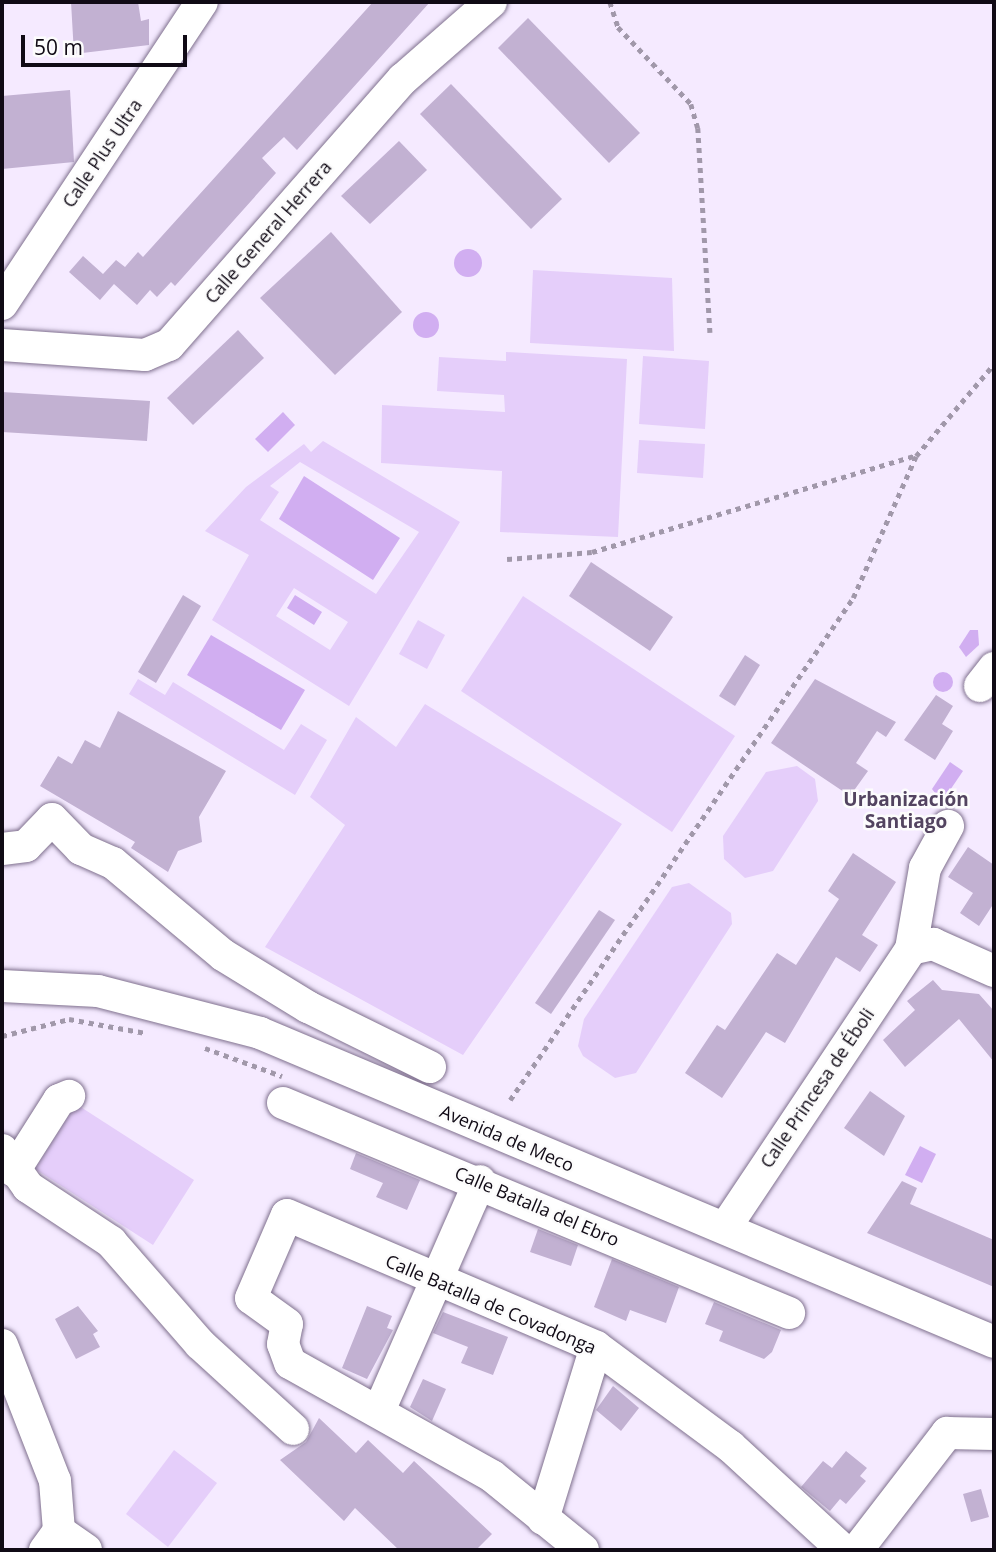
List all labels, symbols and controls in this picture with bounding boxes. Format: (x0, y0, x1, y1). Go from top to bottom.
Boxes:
scale bar (24, 21, 191, 65)
text: 50 m (34, 33, 83, 61)
street label: Calle Plus Ultra (58, 95, 146, 211)
street label: Calle General Herrera (200, 156, 336, 308)
district label: Urbanización Santiago (843, 789, 969, 833)
street label: Calle Princesa de Éboli (756, 1004, 878, 1172)
street label: Avenida de Meco (437, 1100, 577, 1176)
street label: Calle Batalla del Ebro (452, 1162, 622, 1250)
street label: Calle Batalla de Covadonga (382, 1250, 600, 1358)

